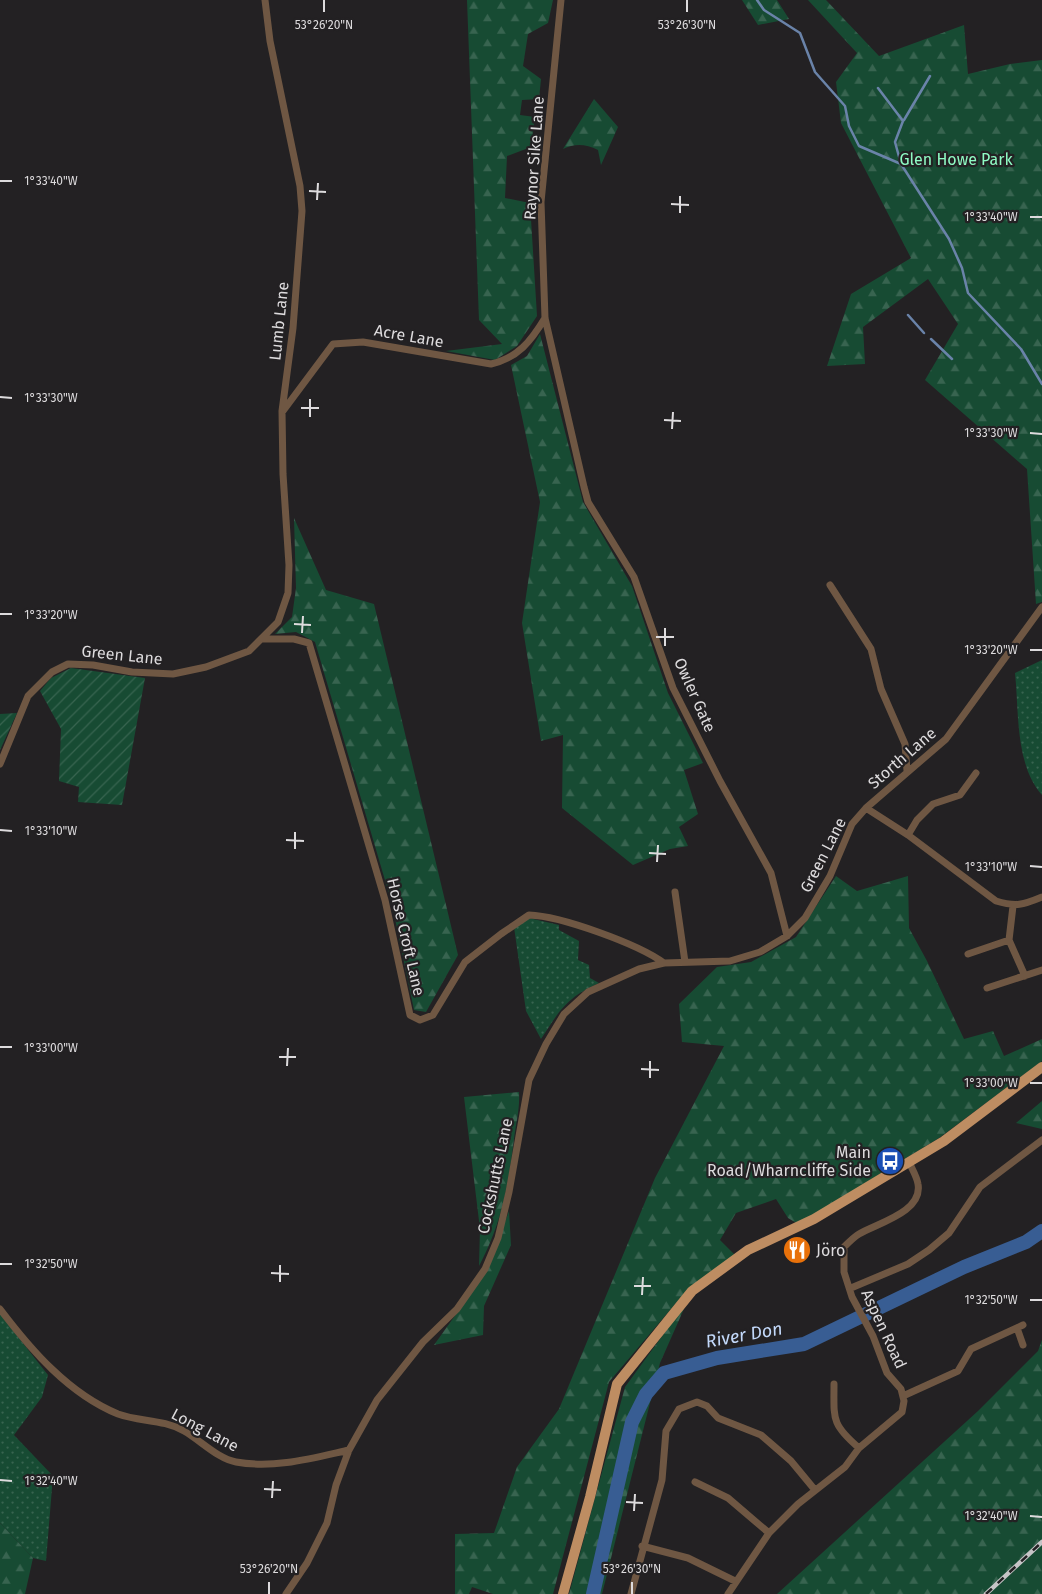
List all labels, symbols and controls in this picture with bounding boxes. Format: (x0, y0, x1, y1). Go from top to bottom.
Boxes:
text: 53°26'20"N (295, 18, 353, 32)
text: 53°26'30"N (658, 18, 716, 32)
street label: Raynor Sike Lane (520, 96, 548, 220)
park label: Glen Howe Park (899, 150, 1013, 169)
text: 1°33'40"W (24, 174, 78, 188)
text: 1°33'40"W (964, 210, 1018, 224)
street label: Lumb Lane (265, 281, 293, 361)
street label: Acre Lane (373, 321, 445, 351)
text: 1°33'30"W (24, 391, 78, 405)
text: 1°33'30"W (964, 426, 1018, 440)
text: 1°33'20"W (24, 608, 78, 622)
street label: Green Lane (80, 641, 164, 669)
text: 1°33'20"W (964, 643, 1018, 657)
street label: Owler Gate (670, 655, 720, 735)
street label: Storth Lane (864, 723, 940, 793)
street label: Green Lane (796, 814, 850, 896)
text: 1°33'10"W (25, 824, 77, 838)
text: 1°33'10"W (965, 860, 1017, 874)
street label: Horse Croft Lane (383, 876, 429, 998)
text: 1°33'00"W (24, 1041, 78, 1055)
text: 1°33'00"W (964, 1076, 1018, 1090)
street label: Cockshutts Lane (473, 1116, 517, 1236)
place label: Main Road/Wharncliffe Side (707, 1143, 871, 1180)
bus stop icon: Main Road/Wharncliffe Side (875, 1146, 905, 1176)
restaurant icon: Jöro (782, 1235, 812, 1265)
place label: Jöro (816, 1241, 845, 1260)
text: 1°32'50"W (24, 1257, 78, 1271)
street label: Aspen Road (857, 1286, 911, 1372)
text: 1°32'50"W (964, 1293, 1018, 1307)
water label: River Don (704, 1317, 784, 1353)
street label: Long Lane (168, 1404, 242, 1456)
text: 1°32'40"W (24, 1474, 78, 1488)
text: 1°32'40"W (964, 1509, 1018, 1523)
text: 53°26'20"N (240, 1562, 298, 1576)
text: 53°26'30"N (603, 1562, 661, 1576)

